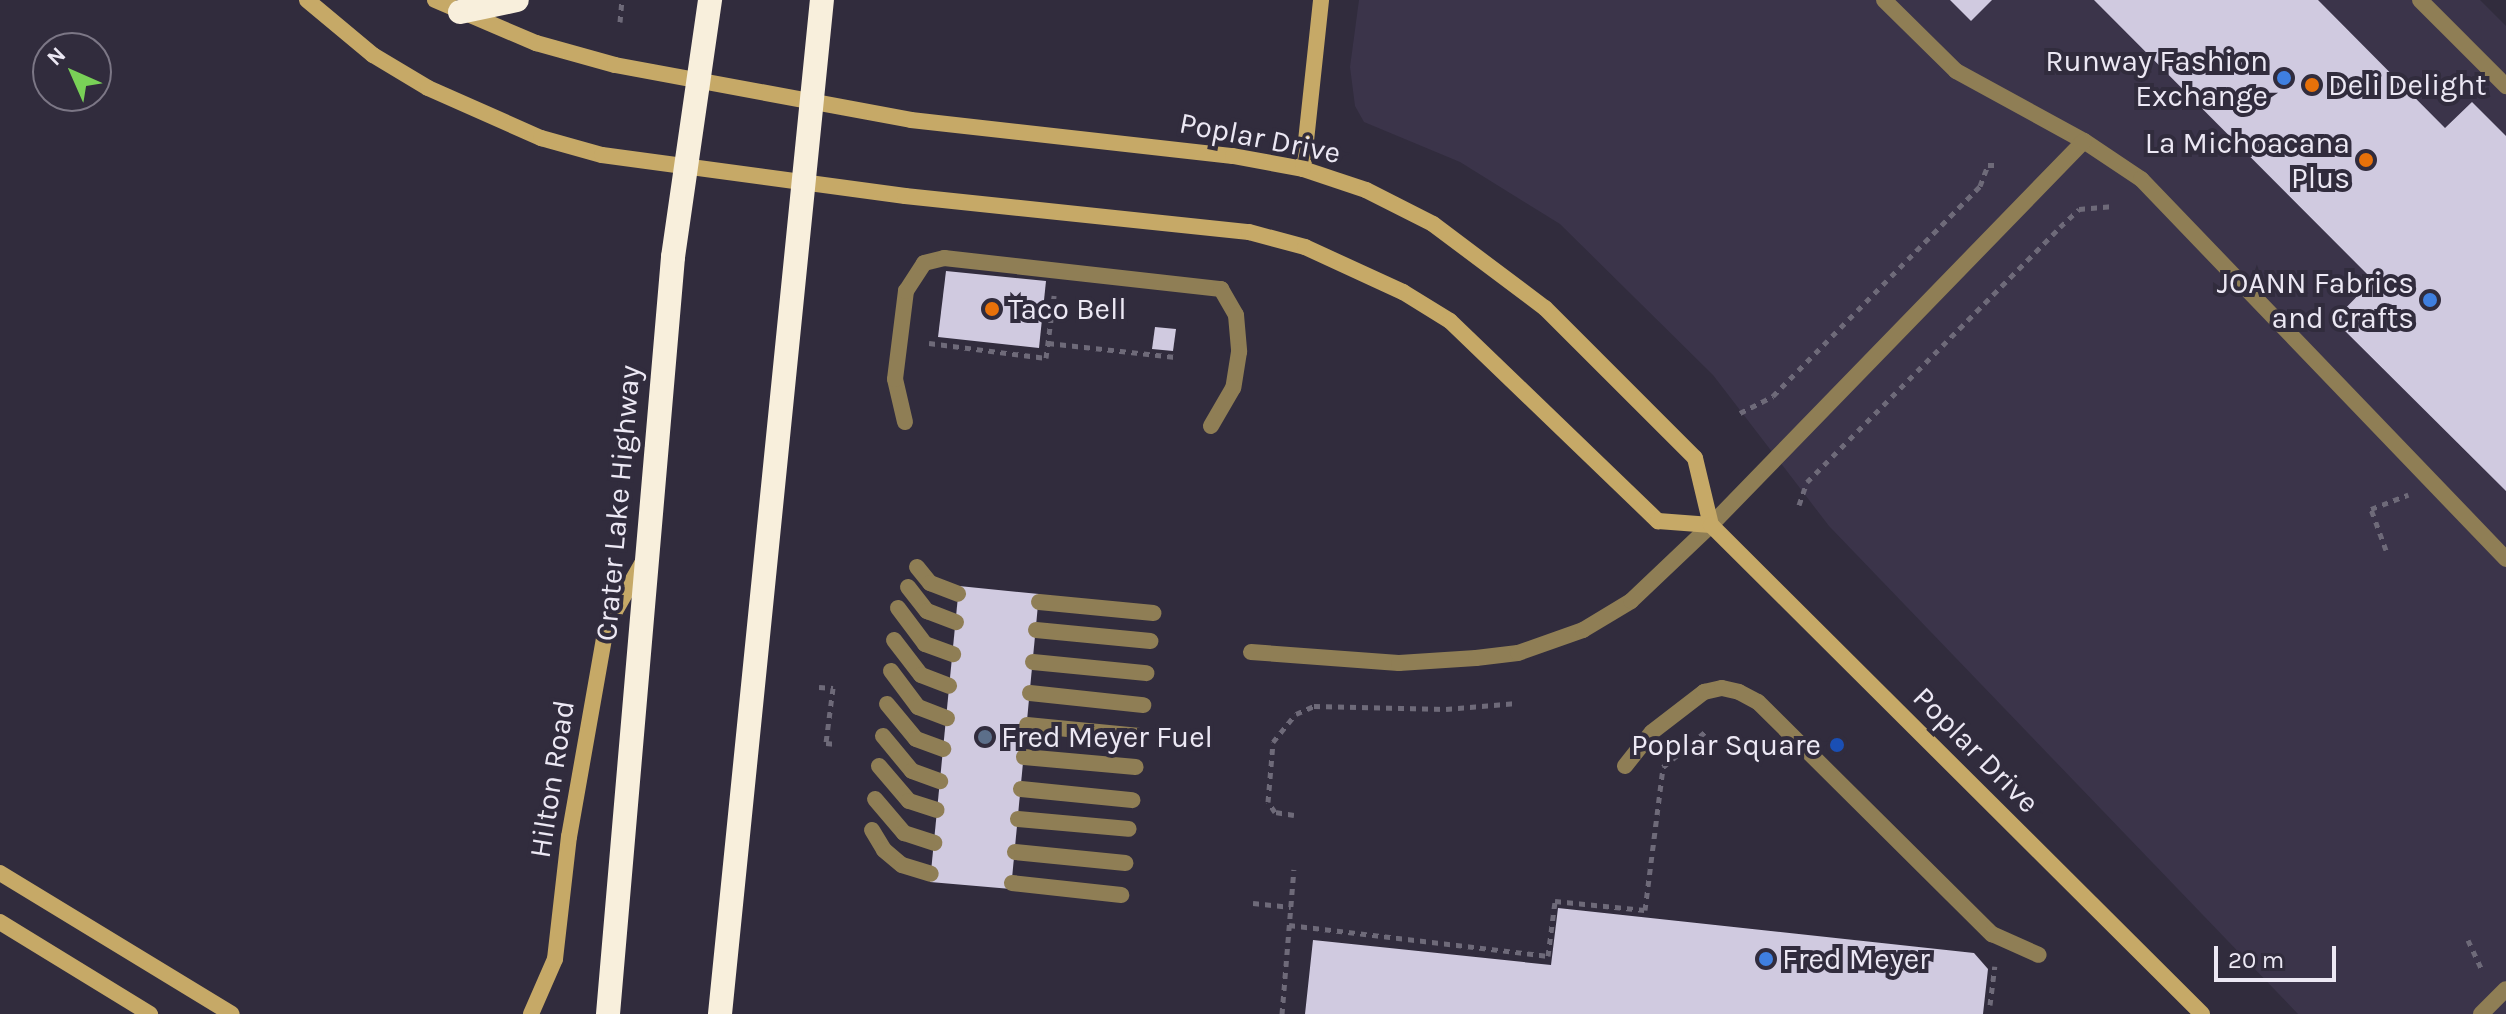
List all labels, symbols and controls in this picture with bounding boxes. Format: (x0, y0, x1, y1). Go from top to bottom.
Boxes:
north arrow (32, 32, 112, 112)
text: N (42, 42, 71, 71)
place label: Runway Fashion Exchange (2045, 43, 2268, 114)
place label: Deli Delight (2328, 67, 2487, 103)
marker: Runway Fashion Exchange (2275, 69, 2293, 87)
marker: Deli Delight (2303, 76, 2321, 94)
street label: Poplar Drive (1176, 105, 1344, 171)
place label: La Michoacana Plus (2145, 125, 2350, 196)
marker: La Michoacana Plus (2357, 151, 2375, 169)
place label: JOANN Fabrics and Crafts (2217, 265, 2414, 336)
place label: Taco Bell (1008, 291, 1127, 327)
marker: JOANN Fabrics and Crafts (2421, 291, 2439, 309)
marker: Taco Bell (983, 300, 1001, 318)
street label: Crater Lake Highway (588, 364, 648, 642)
street label: Poplar Drive (1905, 679, 2047, 821)
street label: Hilton Road (522, 697, 582, 861)
place label: Fred Meyer Fuel (1001, 719, 1213, 755)
place label: Poplar Square (1631, 727, 1821, 763)
marker: Fred Meyer Fuel (976, 728, 994, 746)
marker: Poplar Square (1828, 736, 1846, 754)
scale bar (2218, 930, 2340, 980)
place label: Fred Meyer (1782, 941, 1930, 977)
text: 20 m (2228, 946, 2284, 974)
marker: Fred Meyer (1757, 950, 1775, 968)

